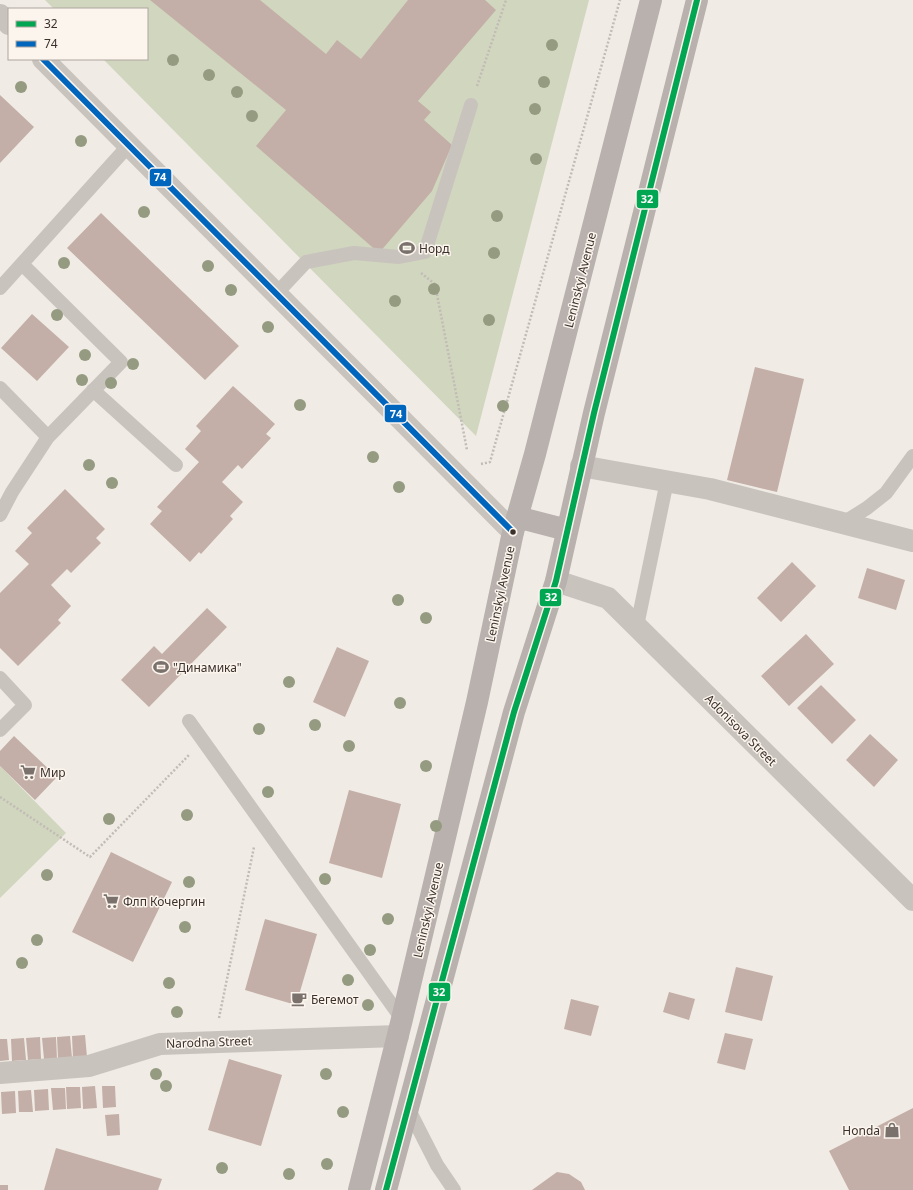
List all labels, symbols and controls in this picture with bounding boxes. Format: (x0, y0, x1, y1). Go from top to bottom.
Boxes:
legend (8, 8, 148, 60)
text: 32 (44, 15, 58, 32)
text: 74 (44, 35, 58, 52)
line badge: 74 (149, 168, 172, 187)
text: 74 (154, 169, 167, 184)
line badge: 32 (636, 189, 659, 209)
text: 32 (641, 191, 653, 206)
street label: Leninskyi Avenue (560, 230, 600, 329)
sports icon: Норд (398, 239, 416, 257)
place label: Норд (419, 240, 450, 257)
line badge: 74 (384, 404, 407, 423)
text: 74 (390, 406, 403, 421)
unlabelled marker (508, 527, 518, 537)
street label: Leninskyi Avenue (482, 544, 519, 644)
line badge: 32 (539, 588, 562, 607)
text: 32 (545, 589, 557, 604)
sports icon: "Динамика" (152, 658, 170, 676)
place label: "Динамика" (173, 659, 242, 676)
street label: Adonisova Street (701, 690, 781, 770)
supermarket icon: Мир (19, 763, 37, 781)
place label: Мир (40, 764, 66, 781)
street label: Leninskyi Avenue (409, 860, 447, 959)
supermarket icon: Флп Кочергин (102, 892, 120, 910)
place label: Флп Кочергин (123, 893, 205, 910)
line badge: 32 (428, 982, 451, 1002)
text: 32 (433, 984, 445, 999)
cafe icon: Бегемот (290, 990, 308, 1008)
place label: Бегемот (311, 991, 359, 1008)
street label: Narodna Street (166, 1032, 253, 1052)
shop icon: Honda (883, 1121, 901, 1139)
place label: Honda (842, 1122, 880, 1139)

